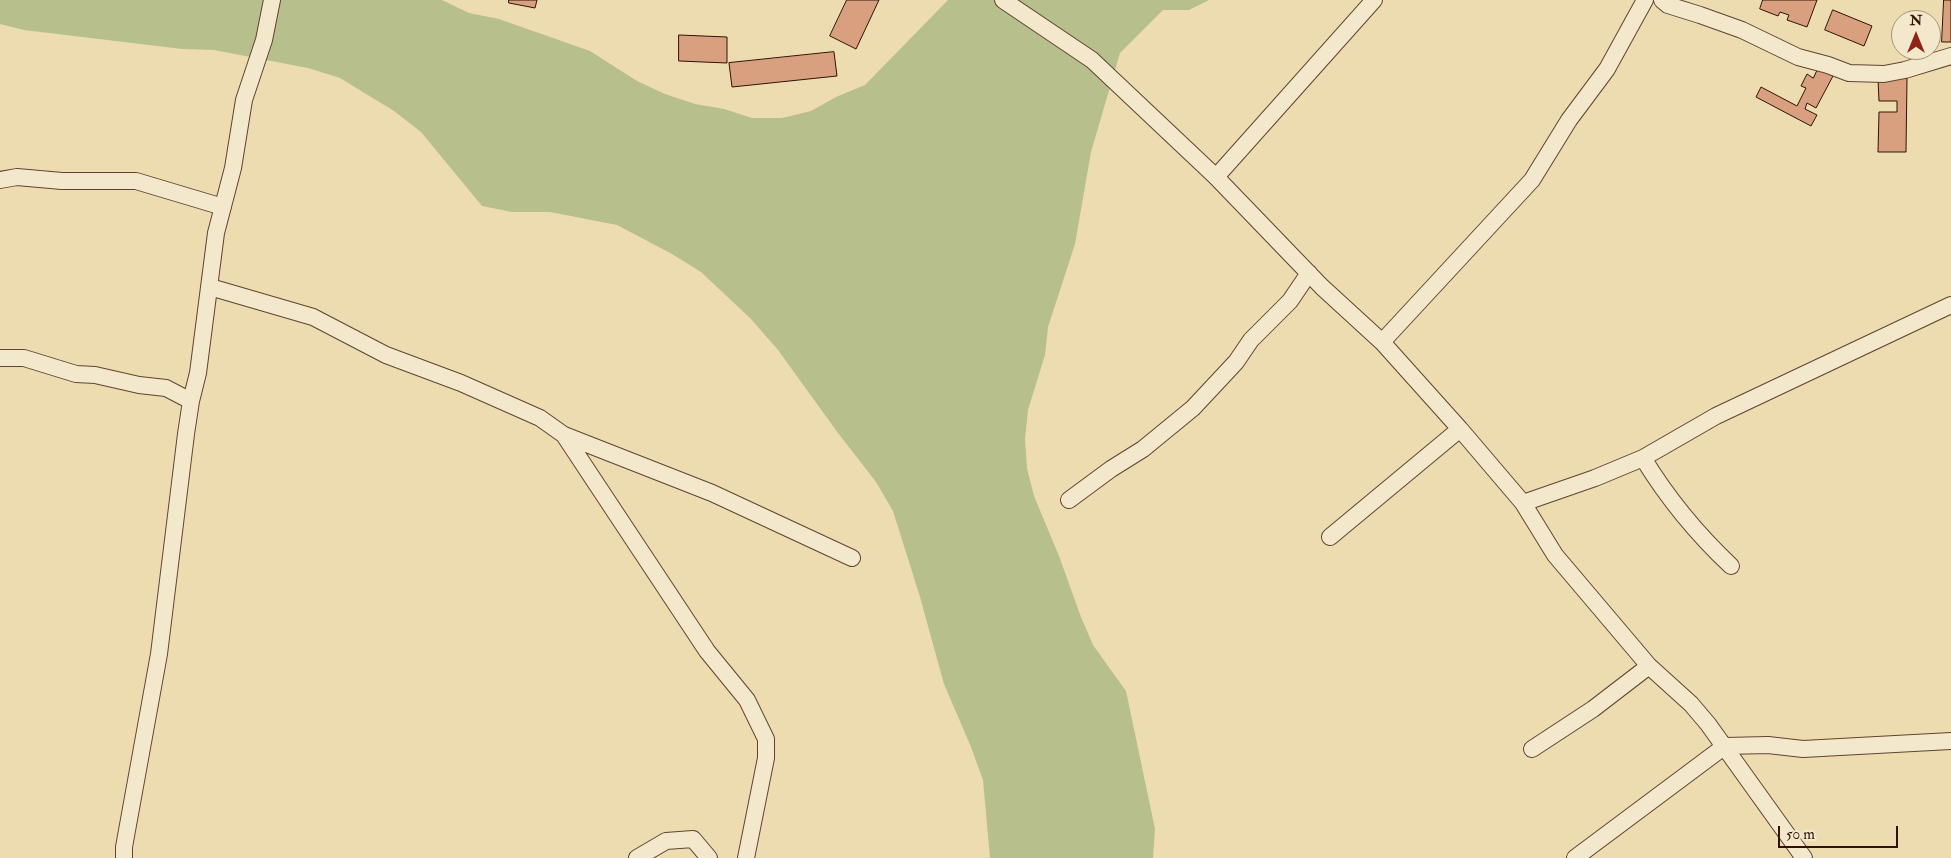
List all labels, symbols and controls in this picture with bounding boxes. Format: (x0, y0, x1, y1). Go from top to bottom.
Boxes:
north arrow (1891, 10, 1941, 60)
text: N (1910, 12, 1922, 29)
scale bar (1781, 816, 1901, 848)
text: 50 m (1786, 825, 1815, 844)

